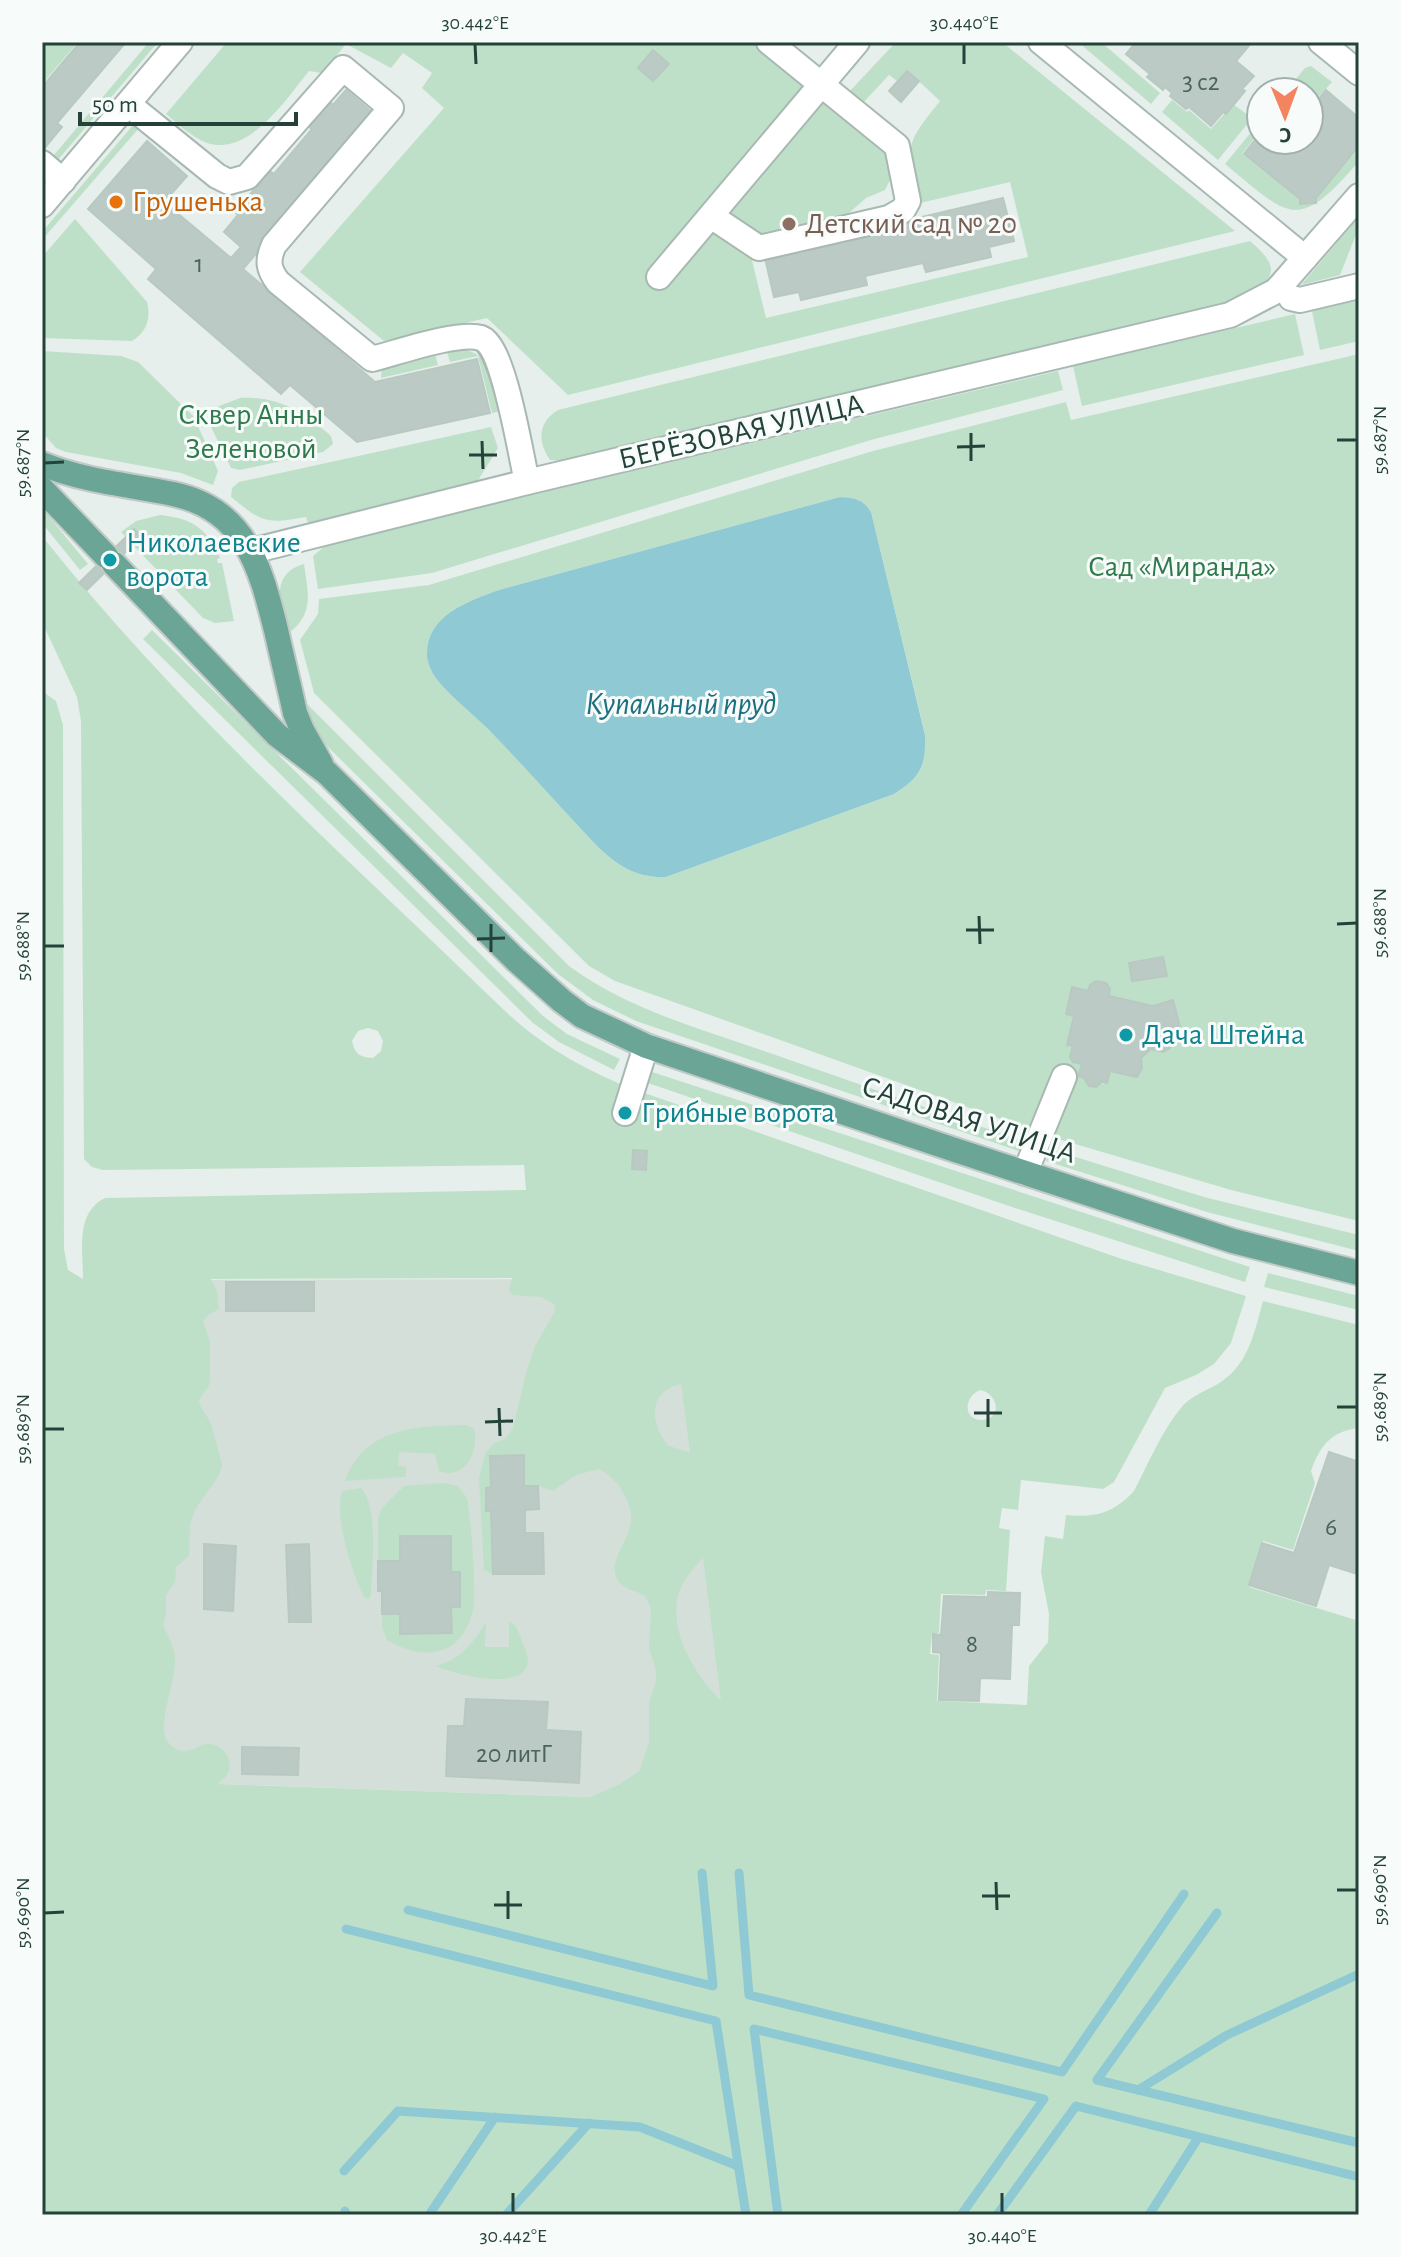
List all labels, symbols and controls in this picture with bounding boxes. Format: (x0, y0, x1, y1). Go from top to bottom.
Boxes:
text: 30.442°E (441, 13, 509, 33)
text: 30.440°E (930, 13, 999, 33)
house number: 3 с2 (1182, 69, 1220, 95)
scale bar (80, 76, 296, 126)
north arrow (1245, 76, 1325, 156)
text: 50 m (92, 93, 138, 117)
text: С (1279, 124, 1292, 146)
place label: Грушенька (132, 187, 263, 217)
marker: Грушенька (107, 193, 125, 211)
place label: Детский сад № 20 (805, 209, 1017, 239)
marker: Детский сад № 20 (780, 215, 798, 233)
house number: 1 (195, 251, 203, 277)
street label: БЕРЁЗОВАЯ УЛИЦА (616, 388, 866, 475)
park label: Сквер Анны Зеленовой (178, 400, 324, 464)
text: 59.687°N (1370, 405, 1390, 475)
text: 59.687°N (13, 428, 33, 498)
place label: Николаевские ворота (126, 528, 301, 592)
marker: Николаевские ворота (101, 551, 119, 569)
park label: Сад «Миранда» (1088, 552, 1276, 582)
water label: Купальный пруд (586, 688, 776, 721)
text: 59.688°N (1370, 888, 1390, 958)
text: 59.688°N (13, 911, 33, 981)
place label: Дача Штейна (1142, 1020, 1305, 1050)
marker: Дача Штейна (1117, 1026, 1135, 1044)
street label: САДОВАЯ УЛИЦА (858, 1071, 1080, 1169)
place label: Грибные ворота (641, 1098, 835, 1128)
marker: Грибные ворота (616, 1104, 634, 1122)
text: 59.689°N (1370, 1372, 1390, 1442)
text: 59.689°N (13, 1394, 33, 1464)
house number: 6 (1325, 1514, 1337, 1540)
house number: 8 (966, 1631, 978, 1657)
house number: 20 литГ (476, 1741, 552, 1767)
text: 59.690°N (1370, 1854, 1390, 1926)
text: 59.690°N (13, 1877, 33, 1949)
text: 30.442°E (479, 2226, 547, 2246)
text: 30.440°E (968, 2226, 1037, 2246)

